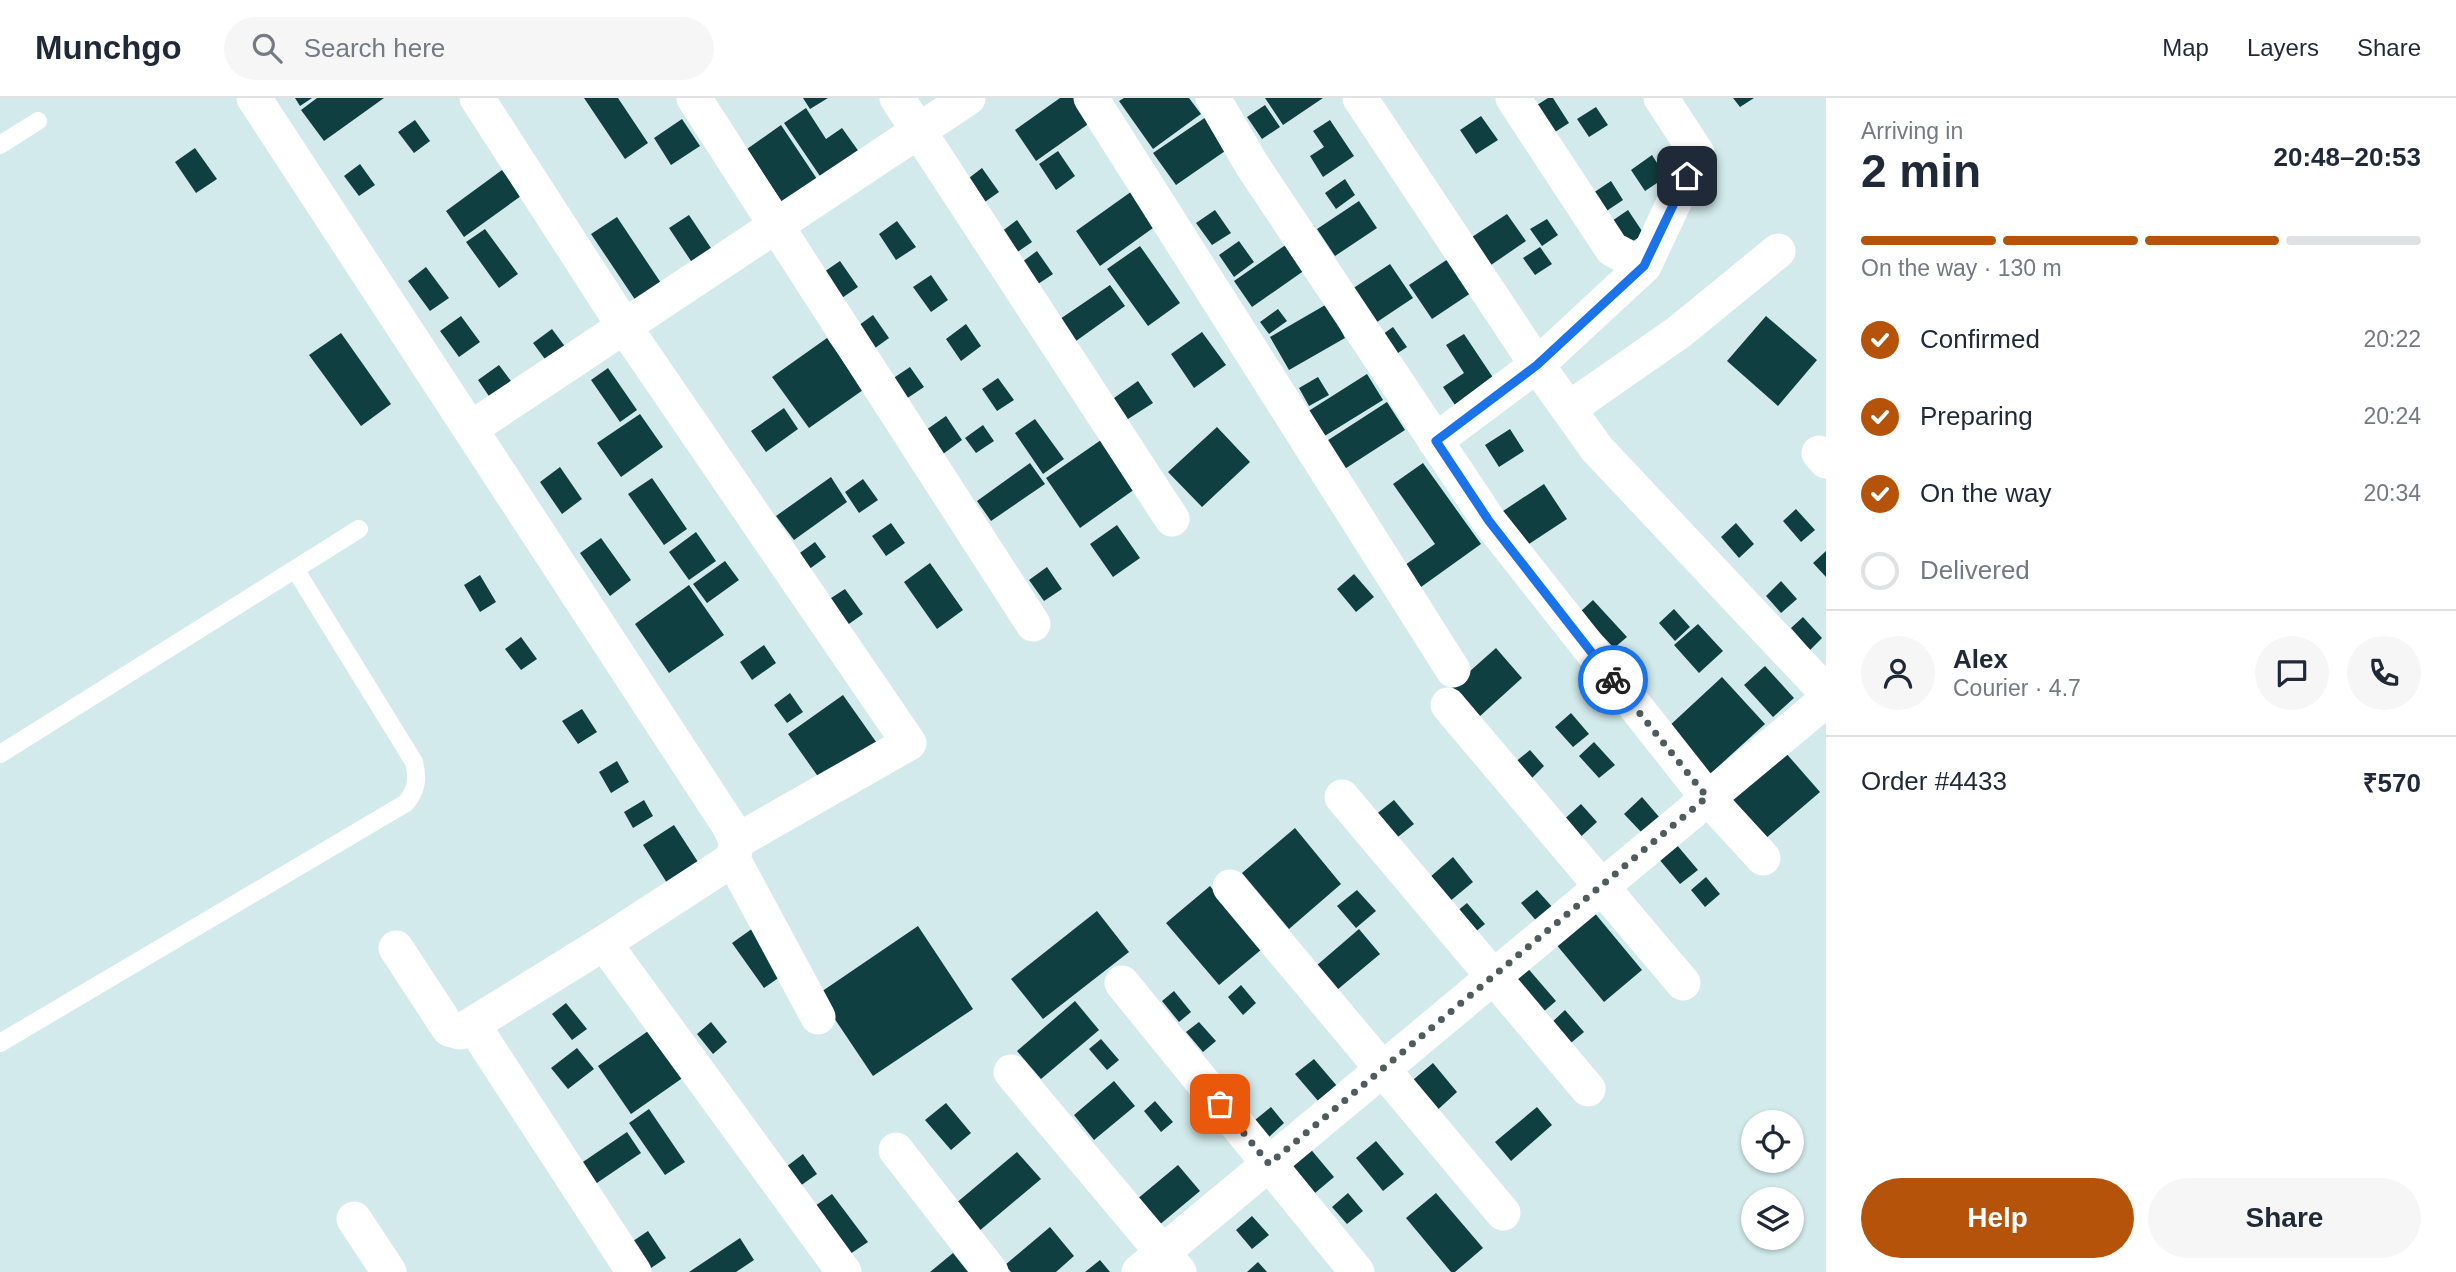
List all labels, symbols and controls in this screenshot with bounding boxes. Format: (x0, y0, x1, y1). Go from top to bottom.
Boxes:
search box (224, 17, 714, 80)
text: Munchgo (35, 29, 182, 66)
icon: search (248, 29, 286, 67)
text: Search here (304, 33, 445, 63)
text: Map (2162, 34, 2209, 61)
text: Layers (2247, 34, 2319, 61)
text: Share (2357, 34, 2421, 61)
text: Arriving in (1861, 118, 1963, 144)
text: 20:48–20:53 (2274, 142, 2421, 172)
text: 2 min (1861, 145, 1981, 197)
pin (1657, 146, 1717, 206)
icon: home (1668, 157, 1706, 195)
text: On the way · 130 m (1861, 255, 2062, 281)
icon: check (1861, 321, 1899, 359)
text: Confirmed (1920, 324, 2040, 354)
text: 20:22 (2363, 326, 2421, 352)
icon: check (1861, 398, 1899, 436)
text: Preparing (1920, 401, 2033, 431)
text: 20:24 (2363, 403, 2421, 429)
icon: check (1861, 475, 1899, 513)
text: On the way (1920, 478, 2052, 508)
text: 20:34 (2363, 480, 2421, 506)
text: Delivered (1920, 555, 2030, 585)
button: person (1861, 636, 1935, 710)
button: chat (2255, 636, 2329, 710)
button: phone (2347, 636, 2421, 710)
text: Alex (1953, 644, 2008, 674)
courier (1578, 645, 1648, 715)
icon: bike (1594, 661, 1632, 699)
text: Courier · 4.7 (1953, 675, 2081, 701)
text: Order #4433 (1861, 766, 2007, 796)
text: ₹570 (2363, 768, 2421, 798)
pin (1190, 1074, 1250, 1134)
icon: bag (1201, 1085, 1239, 1123)
map controls (1741, 1110, 1804, 1250)
button: locate (1741, 1110, 1804, 1173)
button: Help (1861, 1178, 2134, 1258)
button: Share (2148, 1178, 2421, 1258)
button: layers (1741, 1187, 1804, 1250)

